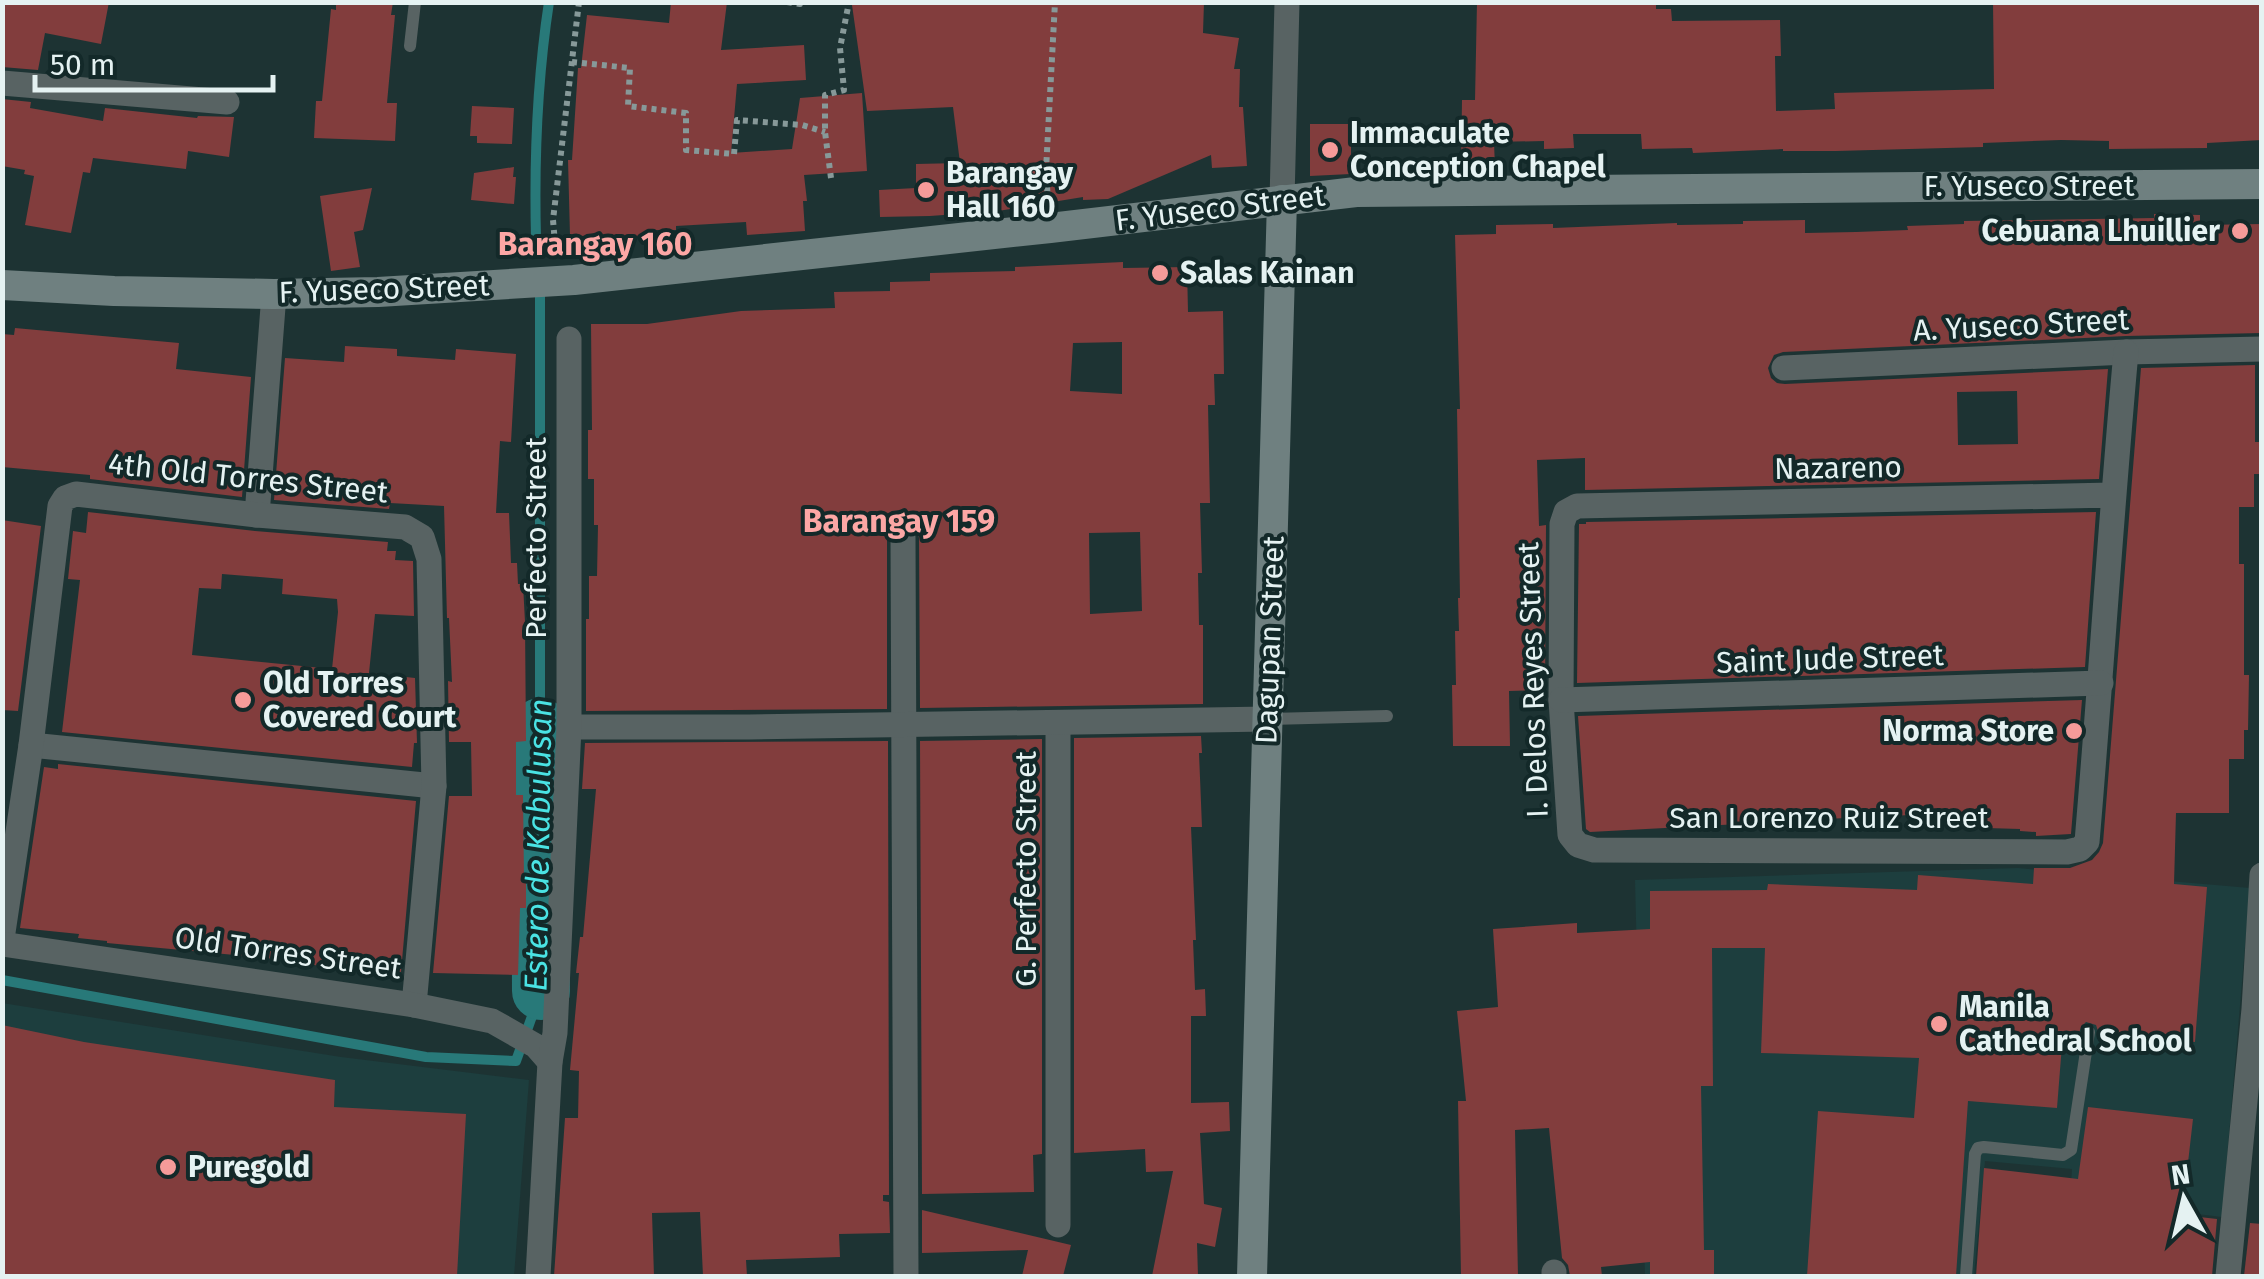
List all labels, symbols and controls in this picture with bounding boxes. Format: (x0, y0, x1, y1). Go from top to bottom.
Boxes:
scale bar (35, 30, 272, 92)
text: 50 m (50, 47, 115, 83)
place label: Immaculate Conception Chapel (1350, 115, 1606, 185)
marker: Immaculate Conception Chapel (1319, 139, 1341, 161)
place label: Barangay Hall 160 (946, 155, 1074, 225)
street label: F. Yuseco Street (1924, 168, 2135, 204)
street label: F. Yuseco Street (1113, 177, 1327, 239)
marker: Barangay Hall 160 (915, 179, 937, 201)
place label: Cebuana Lhuillier (1982, 213, 2221, 249)
marker: Cebuana Lhuillier (2229, 220, 2251, 242)
district label: Barangay 160 (498, 225, 692, 263)
place label: Salas Kainan (1180, 255, 1354, 291)
marker: Salas Kainan (1149, 262, 1171, 284)
street label: F. Yuseco Street (278, 267, 490, 311)
street label: A. Yuseco Street (1912, 301, 2130, 349)
street label: Perfecto Street (518, 437, 554, 639)
street label: 4th Old Torres Street (106, 445, 390, 511)
street label: Nazareno (1774, 449, 1902, 487)
district label: Barangay 159 (803, 502, 995, 540)
street label: Dagupan Street (1248, 535, 1292, 745)
street label: I. Delos Reyes Street (1510, 541, 1556, 819)
street label: Saint Jude Street (1716, 637, 1945, 681)
place label: Old Torres Covered Court (263, 665, 457, 735)
marker: Old Torres Covered Court (232, 689, 254, 711)
water label: Estero de Kabulusan (516, 698, 560, 992)
place label: Norma Store (1882, 713, 2054, 749)
marker: Norma Store (2063, 720, 2085, 742)
street label: G. Perfecto Street (1008, 751, 1044, 987)
street label: San Lorenzo Ruiz Street (1669, 800, 1989, 836)
street label: Old Torres Street (172, 919, 404, 987)
place label: Manila Cathedral School (1959, 989, 2192, 1059)
marker: Manila Cathedral School (1928, 1013, 1950, 1035)
place label: Puregold (188, 1149, 310, 1185)
north arrow (2134, 1149, 2234, 1249)
marker: Puregold (157, 1156, 179, 1178)
text: N (2169, 1157, 2192, 1192)

